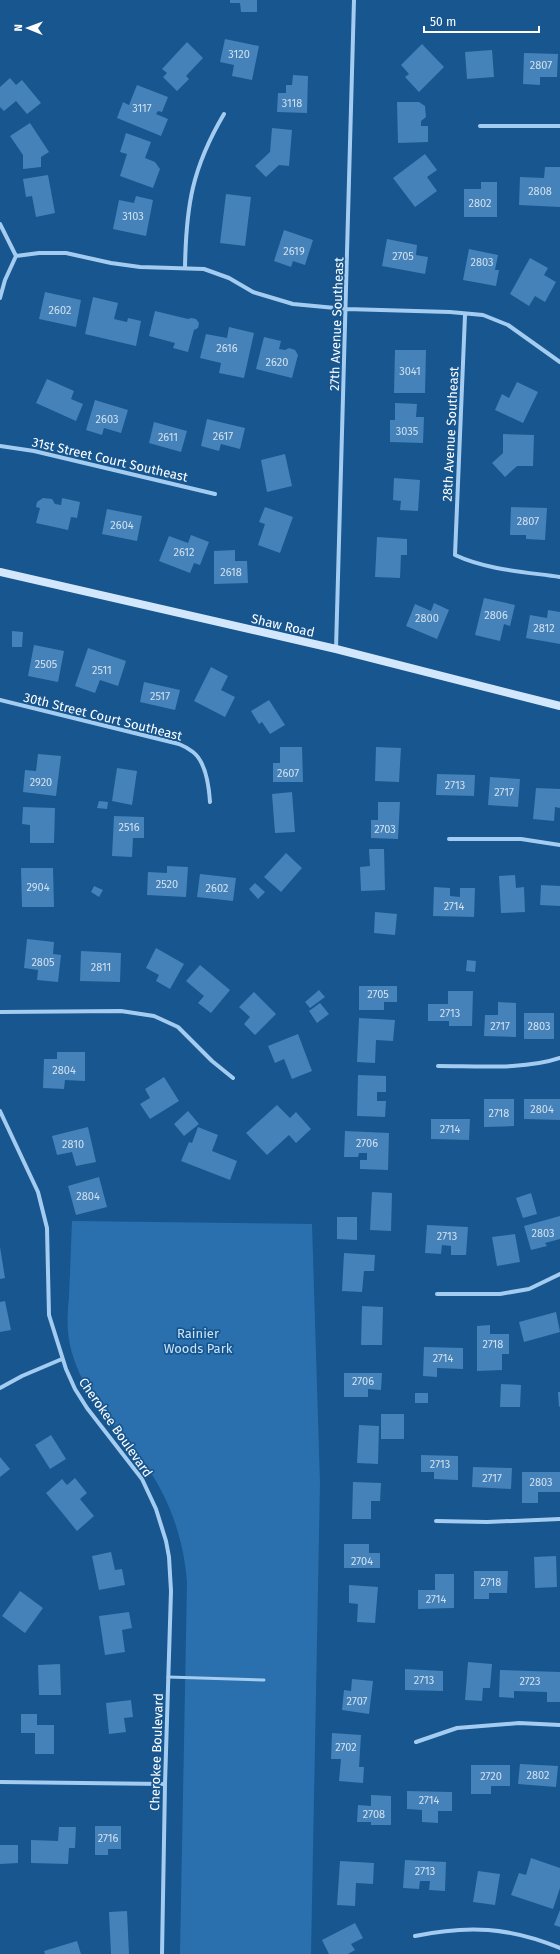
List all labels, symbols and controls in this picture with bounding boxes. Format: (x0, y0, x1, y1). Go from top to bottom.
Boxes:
north arrow (8, 8, 48, 48)
scale bar (424, 8, 539, 34)
text: 50 m (430, 15, 456, 29)
text: N (12, 24, 25, 32)
house number: 3120 (228, 48, 250, 61)
house number: 2807 (530, 59, 552, 72)
house number: 3118 (282, 97, 302, 110)
house number: 3117 (132, 102, 152, 115)
house number: 2808 (528, 185, 552, 198)
house number: 2802 (469, 197, 491, 210)
house number: 3103 (122, 210, 144, 223)
house number: 2619 (283, 245, 305, 258)
house number: 2705 (392, 250, 414, 263)
house number: 2803 (470, 256, 494, 269)
street label: 27th Avenue Southeast (327, 257, 346, 391)
house number: 2602 (49, 304, 71, 317)
house number: 2616 (216, 342, 238, 355)
house number: 2620 (266, 356, 288, 369)
house number: 3041 (399, 365, 421, 378)
street label: 28th Avenue Southeast (439, 366, 462, 502)
house number: 2603 (96, 413, 118, 426)
house number: 3035 (396, 425, 419, 438)
house number: 2617 (213, 430, 233, 443)
house number: 2611 (158, 431, 178, 444)
street label: 31st Street Court Southeast (31, 434, 189, 485)
house number: 2807 (517, 515, 539, 528)
house number: 2604 (110, 519, 134, 532)
house number: 2612 (174, 546, 194, 559)
house number: 2618 (220, 566, 242, 579)
house number: 2806 (484, 609, 508, 622)
street label: Shaw Road (250, 611, 316, 640)
house number: 2800 (415, 612, 439, 625)
house number: 2812 (533, 622, 555, 635)
house number: 2505 (35, 658, 58, 671)
house number: 2511 (92, 664, 112, 677)
street label: 30th Street Court Southeast (22, 690, 184, 744)
house number: 2517 (150, 690, 170, 703)
house number: 2607 (277, 767, 299, 780)
house number: 2920 (30, 776, 52, 789)
house number: 2713 (445, 779, 465, 792)
house number: 2717 (494, 786, 514, 799)
house number: 2516 (118, 821, 140, 834)
house number: 2703 (374, 823, 396, 836)
house number: 2520 (156, 878, 178, 891)
house number: 2904 (26, 881, 50, 894)
house number: 2602 (206, 882, 228, 895)
house number: 2714 (444, 900, 464, 913)
house number: 2805 (31, 956, 55, 969)
house number: 2811 (91, 961, 111, 974)
house number: 2705 (367, 988, 389, 1001)
house number: 2713 (440, 1007, 460, 1020)
house number: 2717 (490, 1020, 510, 1033)
house number: 2803 (527, 1020, 551, 1033)
house number: 2804 (52, 1064, 76, 1077)
house number: 2804 (530, 1103, 554, 1116)
house number: 2718 (489, 1107, 509, 1120)
house number: 2714 (440, 1123, 460, 1136)
house number: 2706 (356, 1137, 378, 1150)
house number: 2810 (62, 1138, 84, 1151)
house number: 2804 (76, 1190, 100, 1203)
house number: 2803 (531, 1227, 555, 1240)
house number: 2713 (437, 1230, 457, 1243)
park label: Rainier Woods Park (164, 1326, 233, 1356)
house number: 2718 (483, 1338, 503, 1351)
house number: 2714 (433, 1352, 453, 1365)
street label: Cherokee Boulevard (76, 1375, 155, 1480)
house number: 2706 (352, 1375, 374, 1388)
house number: 2713 (430, 1458, 450, 1471)
house number: 2717 (482, 1472, 502, 1485)
house number: 2803 (529, 1476, 553, 1489)
house number: 2704 (351, 1555, 373, 1568)
house number: 2718 (481, 1576, 501, 1589)
house number: 2714 (426, 1593, 446, 1606)
house number: 2713 (414, 1674, 434, 1687)
house number: 2723 (520, 1675, 540, 1688)
street label: Cherokee Boulevard (147, 1693, 166, 1811)
house number: 2707 (347, 1695, 368, 1708)
house number: 2702 (335, 1741, 357, 1754)
house number: 2802 (527, 1769, 549, 1782)
house number: 2720 (480, 1770, 502, 1783)
house number: 2714 (419, 1794, 439, 1807)
house number: 2708 (363, 1808, 385, 1821)
house number: 2716 (98, 1832, 118, 1845)
house number: 2713 (415, 1865, 435, 1878)

